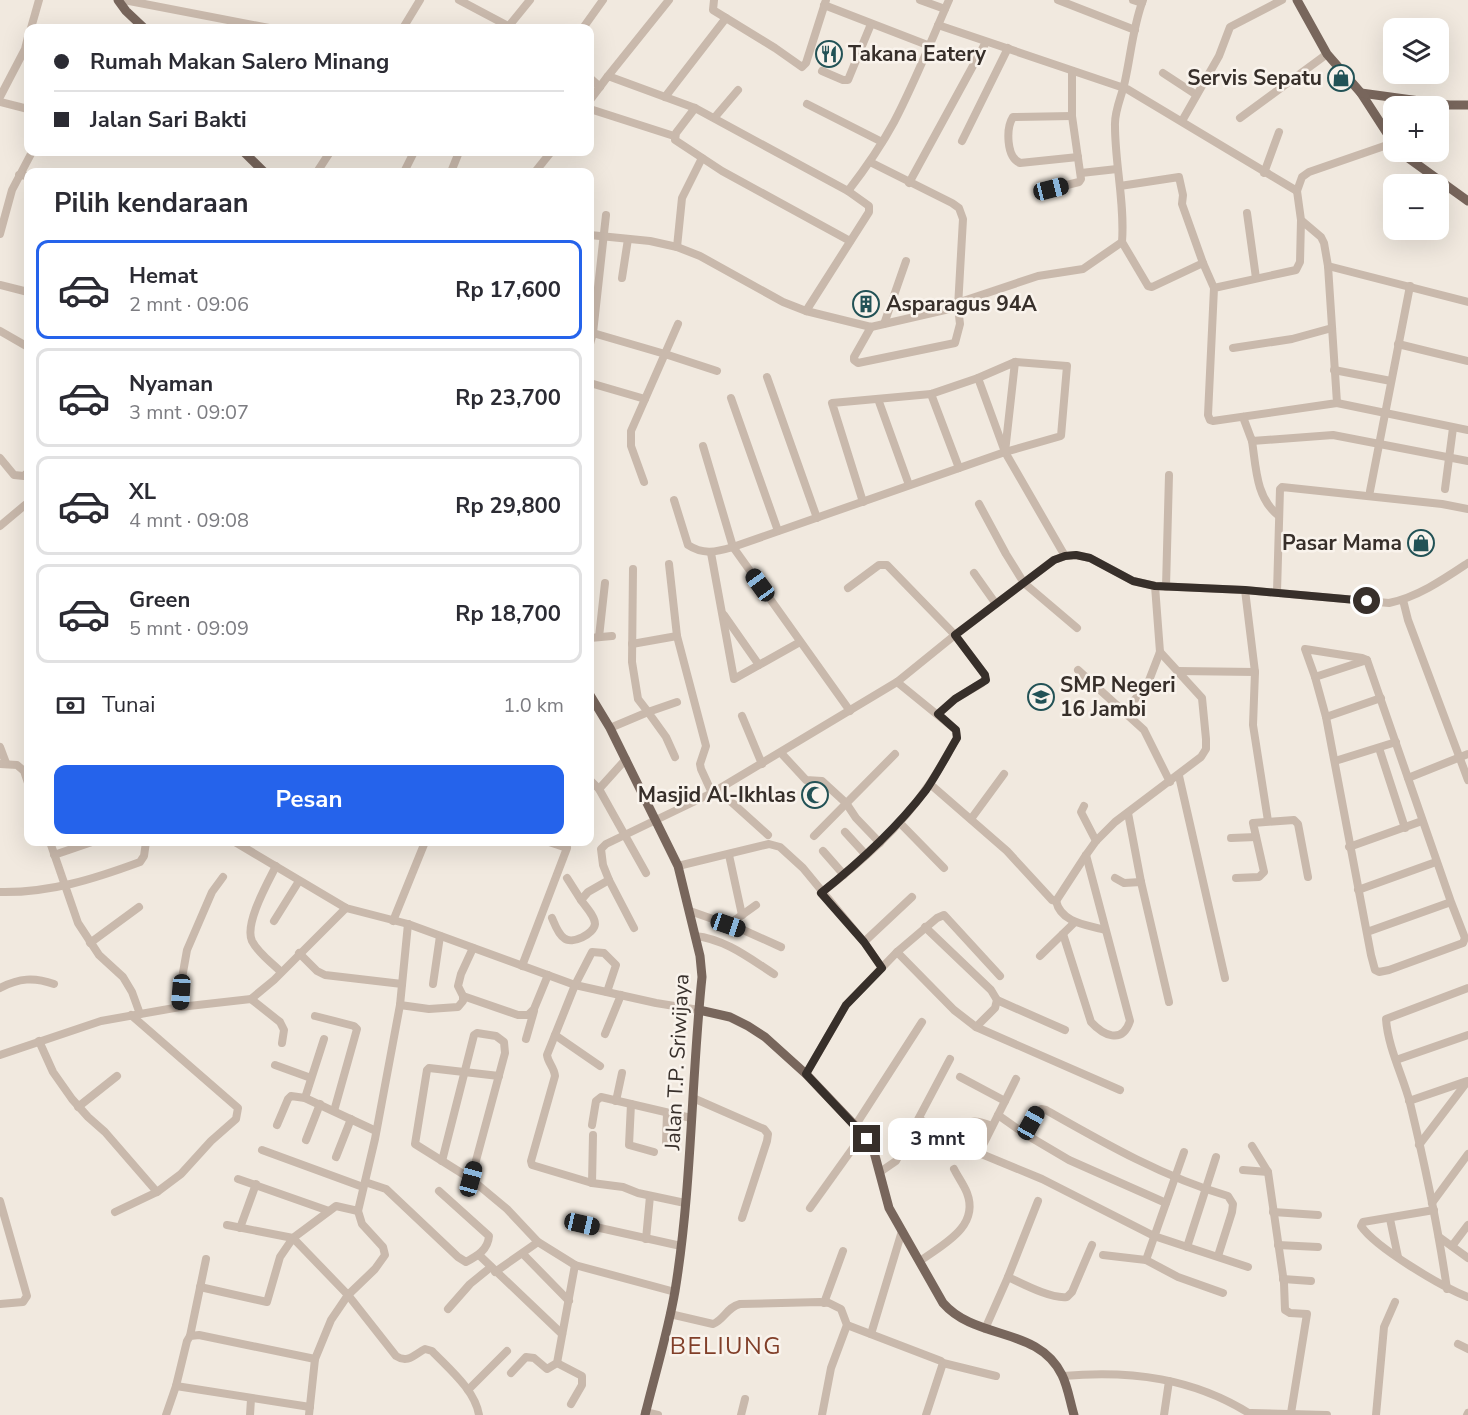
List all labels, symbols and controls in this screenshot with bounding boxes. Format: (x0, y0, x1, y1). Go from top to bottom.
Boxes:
map controls (1383, 18, 1449, 240)
button: layers (1383, 18, 1449, 84)
restaurant icon: Takana Eatery (814, 39, 844, 69)
place label: Takana Eatery (848, 40, 987, 68)
text: Rumah Makan Salero Minang (90, 47, 389, 77)
shop icon: Servis Sepatu (1326, 63, 1356, 93)
place label: Servis Sepatu (1187, 64, 1322, 92)
button: + (1383, 96, 1449, 162)
text: Jalan Sari Bakti (90, 105, 247, 135)
button: − (1383, 174, 1449, 240)
car (1031, 176, 1071, 202)
text: Pilih kendaraan (54, 185, 248, 222)
text: Hemat (129, 261, 198, 291)
icon: car (57, 263, 111, 317)
text: Rp 17,600 (455, 275, 561, 305)
building icon: Asparagus 94A (851, 289, 881, 319)
place label: Asparagus 94A (886, 290, 1037, 318)
text: 2 mnt · 09:06 (129, 291, 249, 318)
text: Nyaman (129, 369, 213, 399)
icon: car (57, 371, 111, 425)
text: Rp 23,700 (455, 383, 561, 413)
text: 3 mnt · 09:07 (129, 399, 249, 426)
text: XL (129, 477, 156, 507)
icon: car (57, 479, 111, 533)
text: Rp 29,800 (455, 491, 561, 521)
text: 4 mnt · 09:08 (129, 507, 249, 534)
shop icon: Pasar Mama (1406, 528, 1436, 558)
place label: Pasar Mama (1282, 529, 1402, 557)
car (742, 565, 778, 605)
text: Green (129, 585, 190, 615)
icon: car (57, 587, 111, 641)
route start (1353, 587, 1380, 614)
text: Rp 18,700 (455, 599, 561, 629)
text: 5 mnt · 09:09 (129, 615, 249, 642)
place label: SMP Negeri 16 Jambi (1060, 671, 1176, 723)
school or university icon: SMP Negeri 16 Jambi (1026, 682, 1056, 712)
icon: cash (54, 689, 87, 722)
text: Tunai (102, 690, 155, 720)
text: 1.0 km (503, 692, 564, 719)
button: Pesan (54, 765, 564, 834)
mosque icon: Masjid Al-Ikhlas (800, 780, 830, 810)
place label: Masjid Al-Ikhlas (638, 781, 796, 809)
car (708, 911, 748, 939)
car (171, 973, 191, 1011)
street label: Jalan T.P. Sriwijaya (658, 973, 696, 1152)
car (1014, 1103, 1048, 1143)
callout: 3 mnt (888, 1118, 987, 1160)
route end (853, 1125, 880, 1152)
text: 3 mnt (910, 1125, 965, 1152)
car (458, 1159, 484, 1199)
car (562, 1211, 602, 1237)
district label: BELIUNG (670, 1330, 782, 1362)

